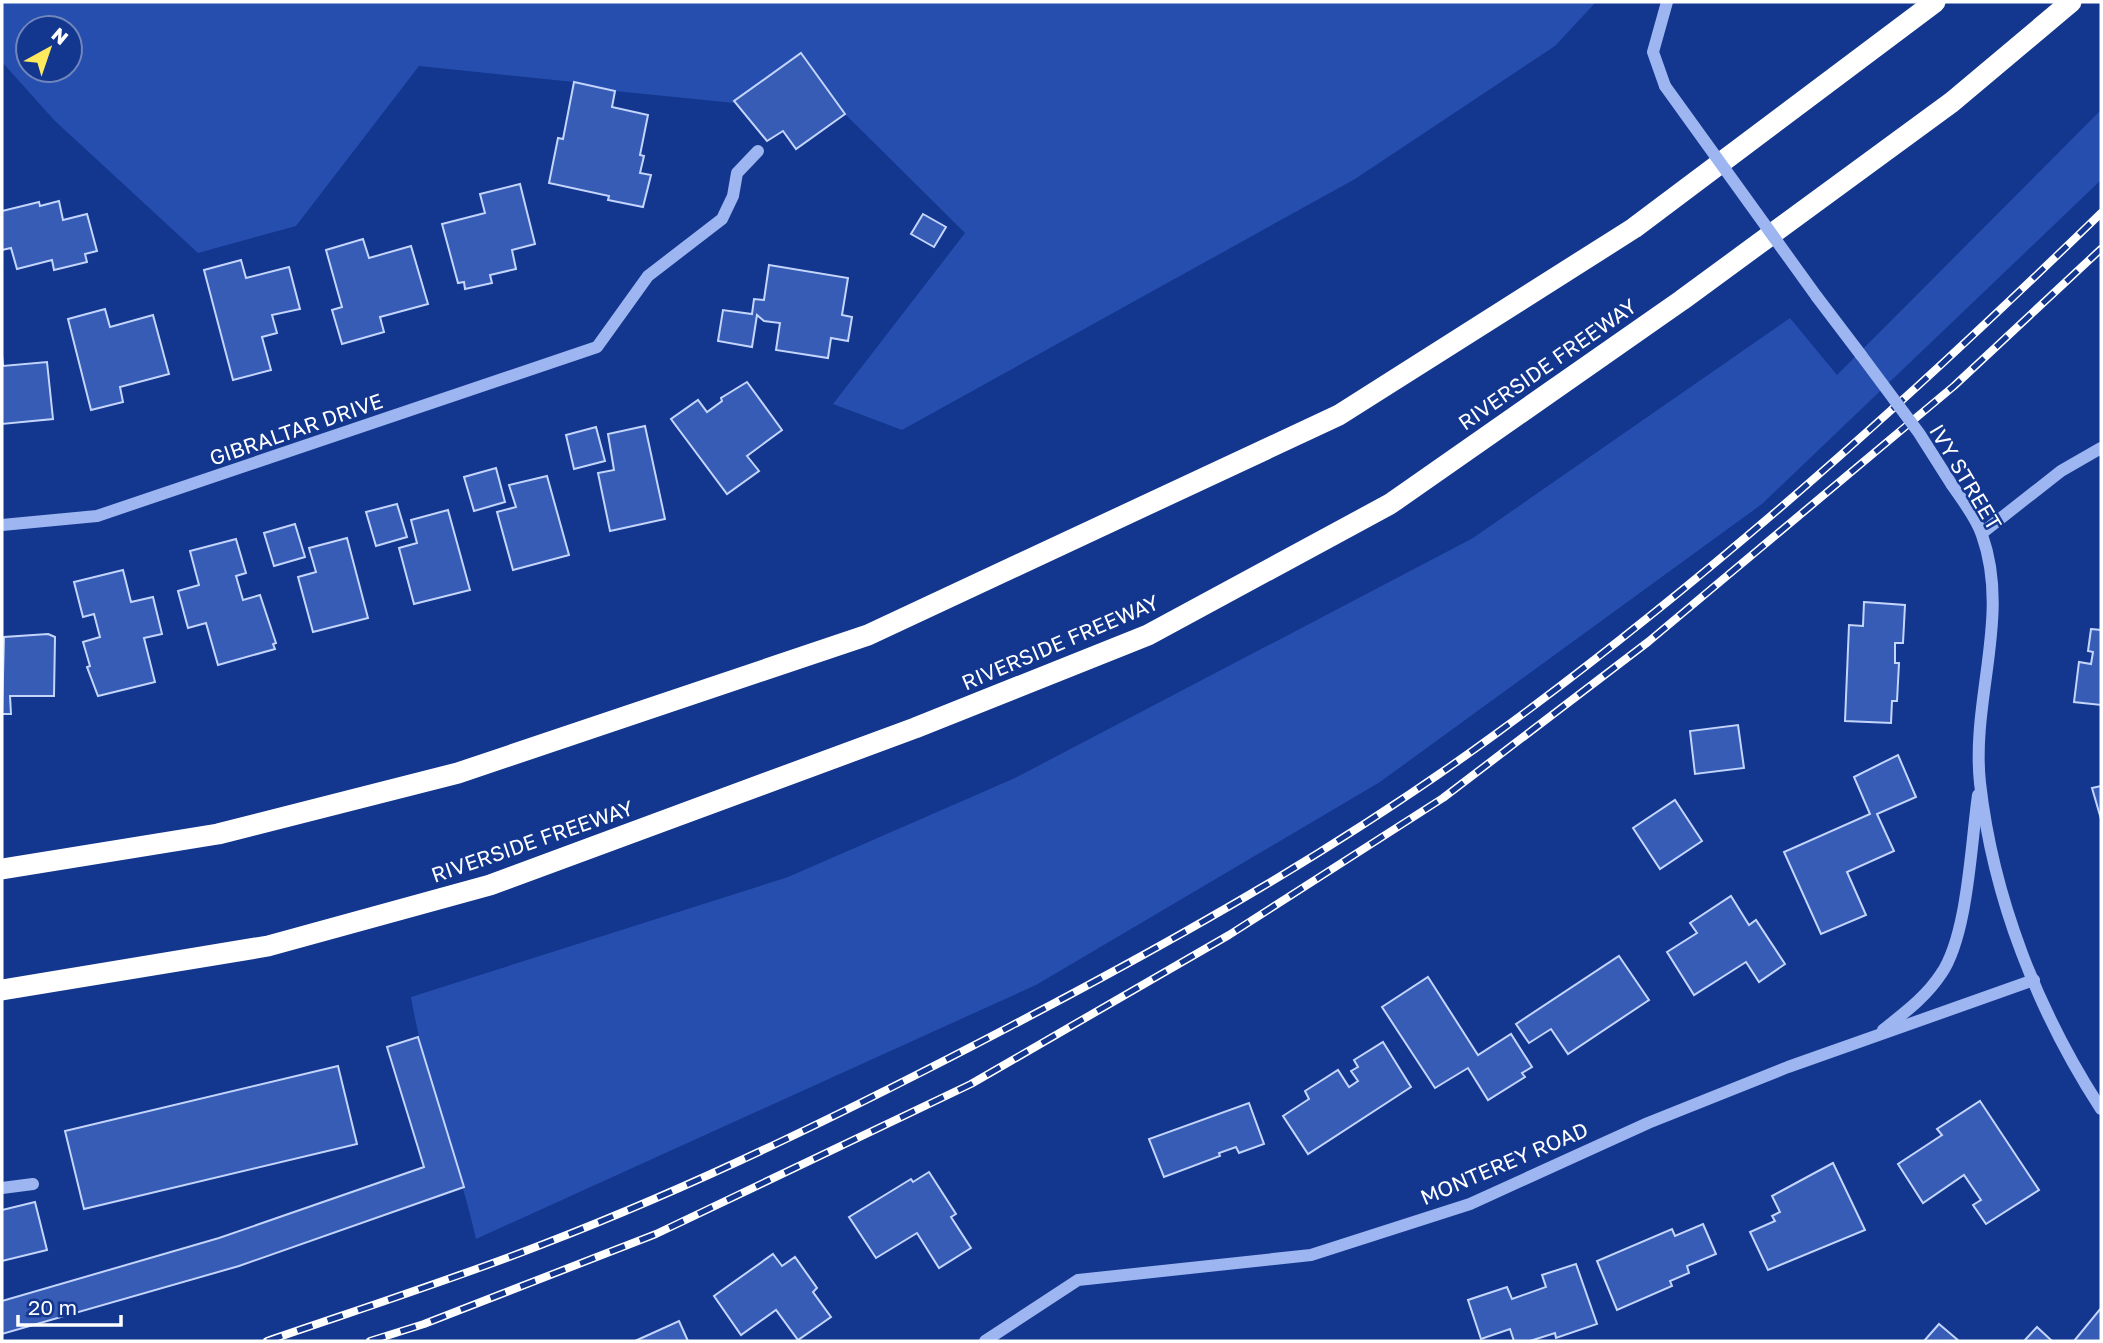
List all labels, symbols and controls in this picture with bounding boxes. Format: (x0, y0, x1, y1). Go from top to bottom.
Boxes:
north arrow (14, 14, 84, 84)
text: N (47, 22, 73, 49)
street label: RIVERSIDE FREEWAY (1453, 292, 1642, 435)
street label: GIBRALTAR DRIVE (206, 387, 386, 471)
street label: IVY STREET (1924, 419, 2008, 535)
street label: RIVERSIDE FREEWAY (958, 588, 1163, 695)
street label: RIVERSIDE FREEWAY (428, 794, 637, 888)
street label: MONTEREY ROAD (1416, 1116, 1592, 1210)
scale bar (18, 1284, 121, 1328)
text: 20 m (28, 1294, 77, 1320)

